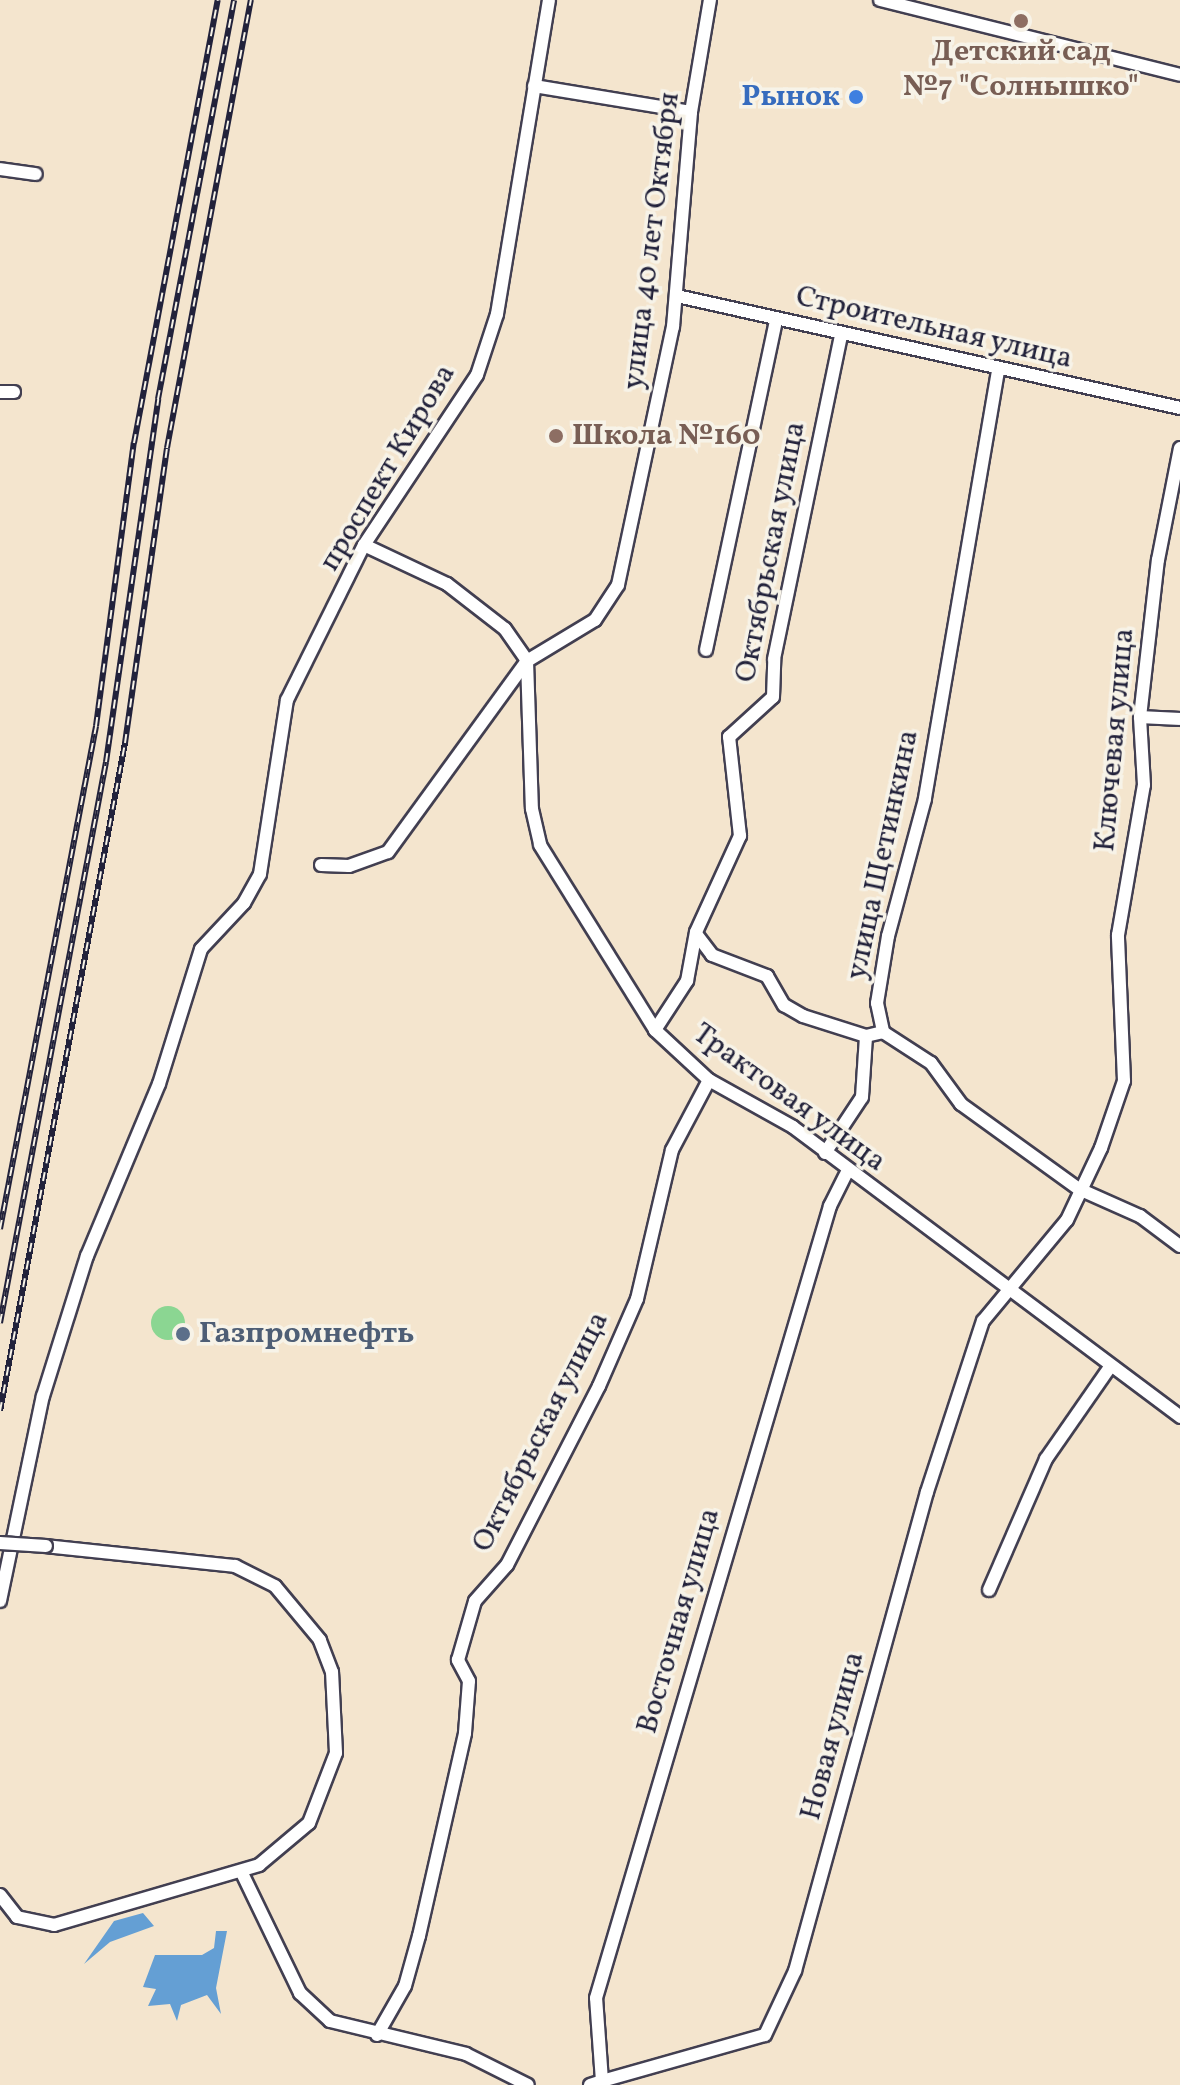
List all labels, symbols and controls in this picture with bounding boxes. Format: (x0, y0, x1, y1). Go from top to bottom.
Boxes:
marker: Детский сад №7 "Солнышко" (1012, 12, 1030, 30)
place label: Детский сад №7 "Солнышко" (903, 34, 1139, 104)
place label: Рынок (741, 79, 840, 115)
marker: Рынок (847, 88, 865, 106)
street label: улица 40 лет Октября (616, 90, 688, 392)
street label: Строительная улица (792, 279, 1076, 377)
street label: проспект Кирова (312, 358, 464, 578)
place label: Школа №160 (572, 418, 760, 454)
street label: Октябрьская улица (728, 418, 814, 686)
marker: Школа №160 (547, 427, 565, 445)
street label: Ключевая улица (1087, 626, 1143, 854)
street label: улица Щетинкина (839, 727, 927, 983)
street label: Трактовая улица (685, 1016, 893, 1180)
street label: Октябрьская улица (465, 1305, 617, 1559)
place label: Газпромнефть (199, 1316, 415, 1352)
marker: Газпромнефть (174, 1325, 192, 1343)
street label: Восточная улица (629, 1504, 729, 1738)
street label: Новая улица (793, 1647, 873, 1825)

